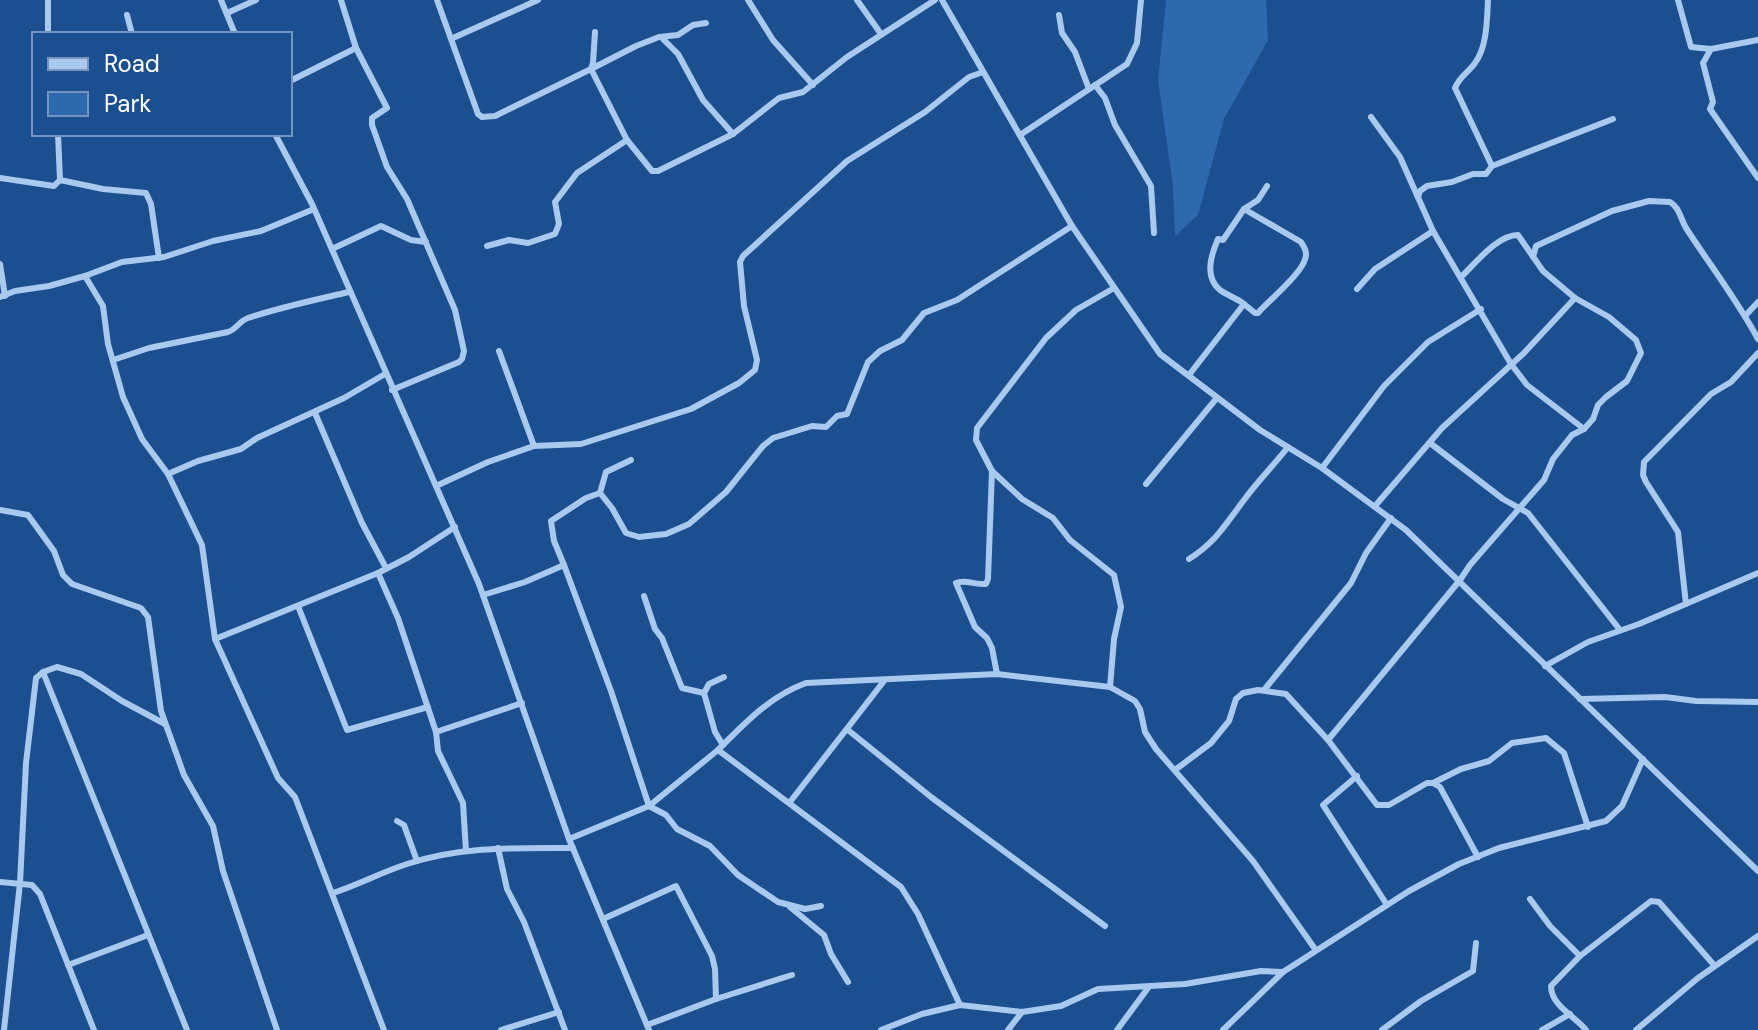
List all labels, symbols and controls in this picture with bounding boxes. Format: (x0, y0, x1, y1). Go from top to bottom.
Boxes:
legend (32, 32, 292, 136)
text: Road (104, 48, 160, 79)
text: Park (104, 88, 151, 119)

